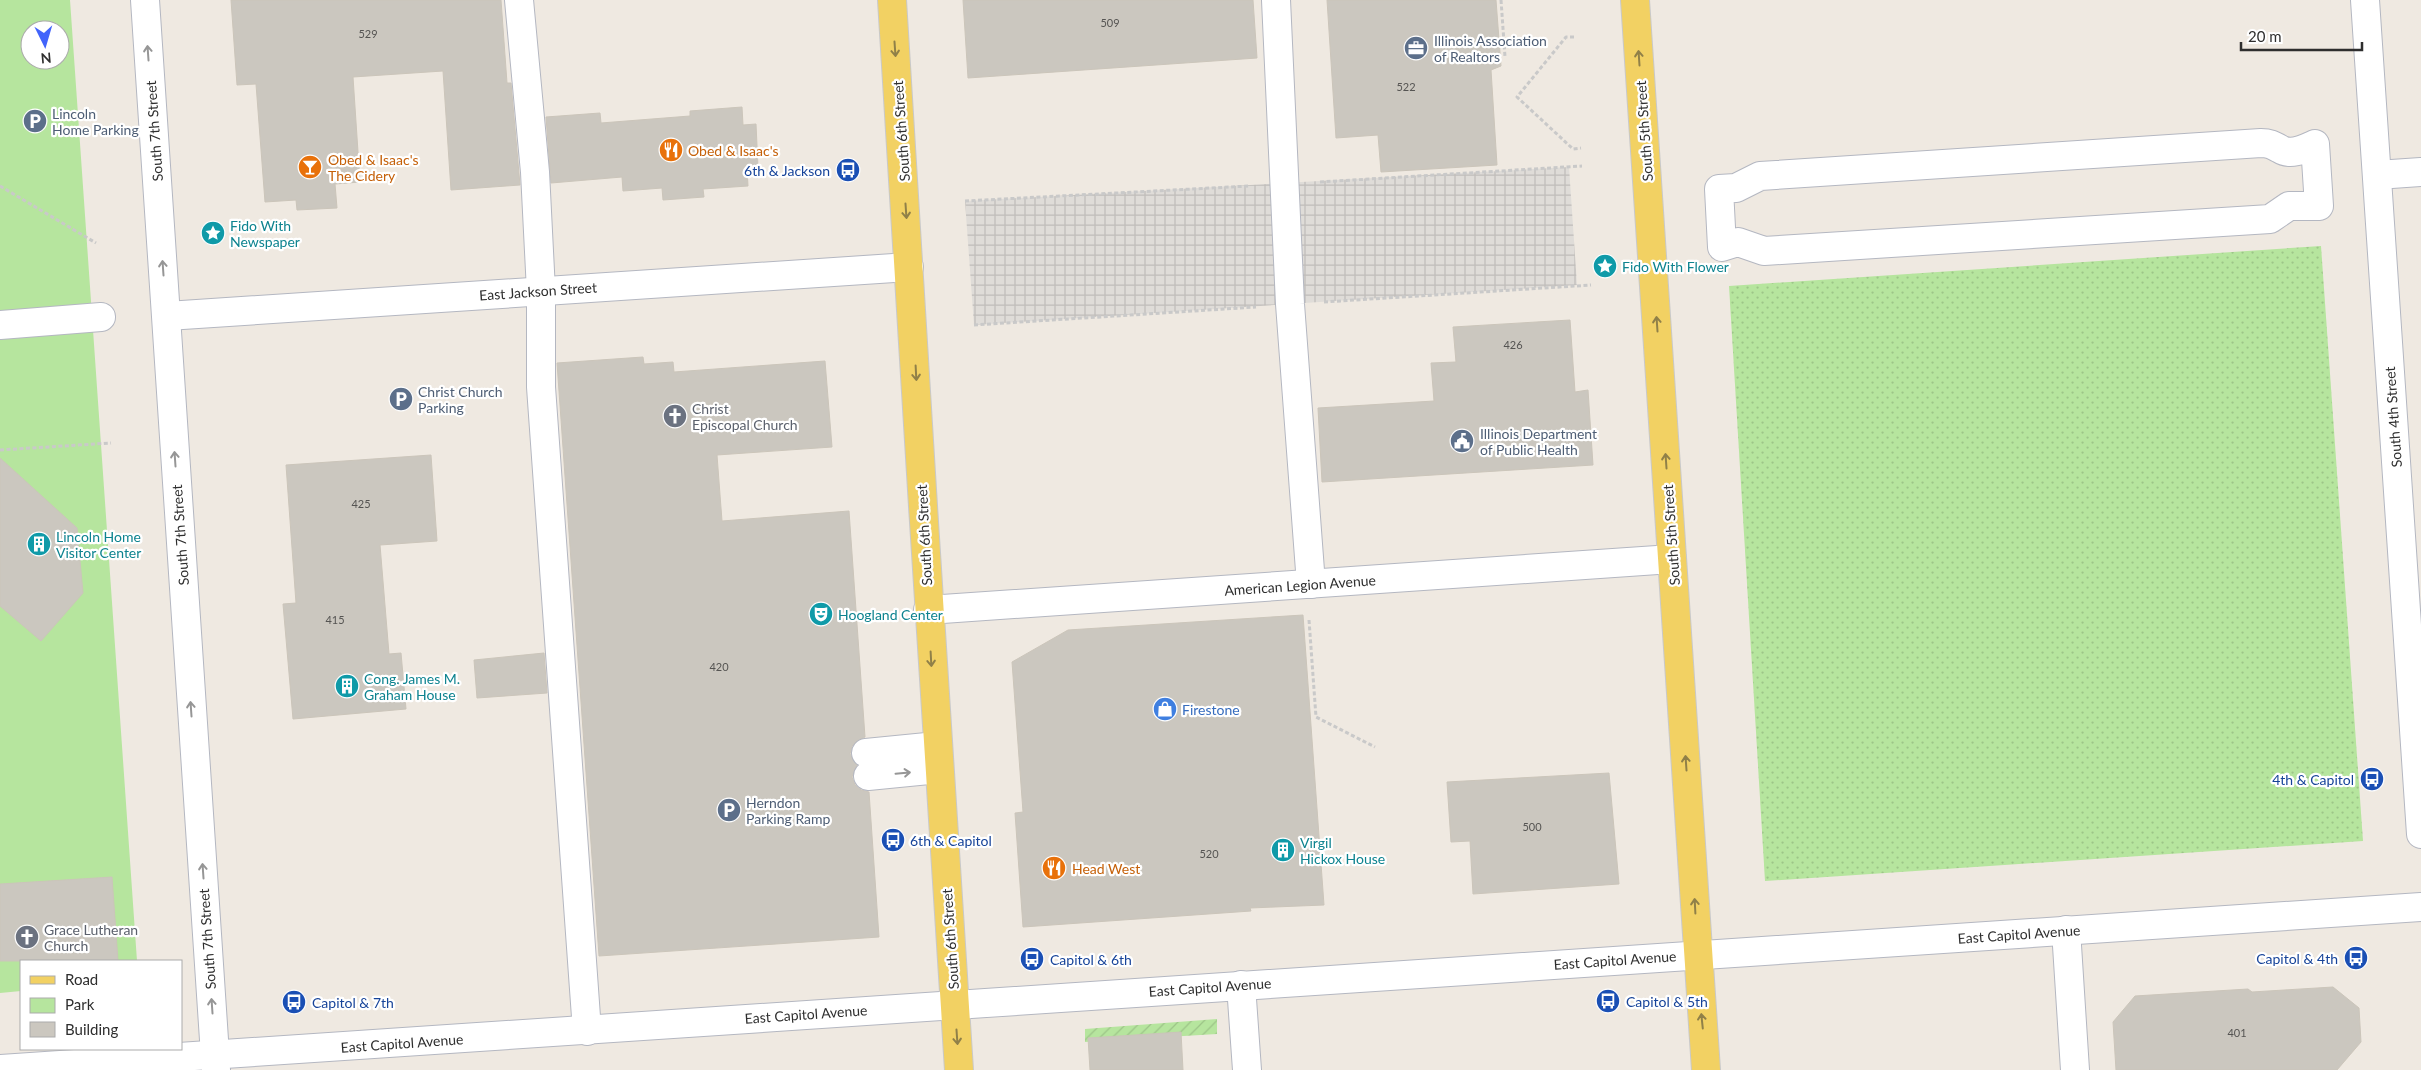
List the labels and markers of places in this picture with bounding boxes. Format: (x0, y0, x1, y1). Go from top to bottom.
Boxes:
place label: Illinois Association of Realtors (1434, 32, 1547, 65)
office icon: Illinois Association of Realtors (1403, 35, 1429, 61)
place label: Lincoln Home Parking (52, 105, 139, 138)
parking icon: Lincoln Home Parking (22, 108, 48, 134)
restaurant icon: Obed & Isaac's (658, 137, 684, 163)
place label: Obed & Isaac's (688, 142, 778, 159)
place label: Obed & Isaac's The Cidery (328, 151, 418, 184)
bar icon: Obed & Isaac's The Cidery (297, 154, 323, 180)
bus stop icon: 6th & Jackson (835, 157, 861, 183)
place label: 6th & Jackson (744, 162, 830, 179)
place label: Fido With Newspaper (230, 217, 300, 250)
place icon: Fido With Newspaper (200, 220, 226, 246)
place icon: Fido With Flower (1592, 253, 1618, 279)
place label: Fido With Flower (1622, 258, 1729, 275)
place label: Christ Church Parking (418, 383, 503, 416)
parking icon: Christ Church Parking (388, 386, 414, 412)
place label: Christ Episcopal Church (692, 400, 798, 433)
church icon: Christ Episcopal Church (662, 403, 688, 429)
place label: Illinois Department of Public Health (1480, 425, 1597, 458)
public building icon: Illinois Department of Public Health (1449, 428, 1475, 454)
place label: Lincoln Home Visitor Center (56, 528, 141, 561)
building icon: Lincoln Home Visitor Center (26, 531, 52, 557)
theatre icon: Hoogland Center (808, 601, 834, 627)
place label: Hoogland Center (838, 606, 943, 623)
place label: Cong. James M. Graham House (364, 670, 460, 703)
building icon: Cong. James M. Graham House (334, 673, 360, 699)
shop icon: Firestone (1152, 696, 1178, 722)
place label: Firestone (1182, 701, 1240, 718)
bus stop icon: 4th & Capitol (2359, 766, 2385, 792)
place label: 4th & Capitol (2272, 771, 2354, 788)
place label: Herndon Parking Ramp (746, 794, 831, 827)
parking icon: Herndon Parking Ramp (716, 797, 742, 823)
bus stop icon: 6th & Capitol (880, 827, 906, 853)
place label: 6th & Capitol (910, 832, 992, 849)
place label: Virgil Hickox House (1300, 834, 1385, 867)
building icon: Virgil Hickox House (1270, 837, 1296, 863)
restaurant icon: Head West (1041, 855, 1067, 881)
place label: Head West (1072, 860, 1140, 877)
place label: Grace Lutheran Church (44, 921, 138, 954)
church icon: Grace Lutheran Church (14, 924, 40, 950)
bus stop icon: Capitol & 4th (2343, 945, 2369, 971)
bus stop icon: Capitol & 6th (1019, 946, 1045, 972)
place label: Capitol & 4th (2256, 950, 2338, 967)
place label: Capitol & 6th (1050, 951, 1132, 968)
bus stop icon: Capitol & 5th (1595, 988, 1621, 1014)
bus stop icon: Capitol & 7th (281, 989, 307, 1015)
place label: Capitol & 5th (1626, 993, 1708, 1010)
place label: Capitol & 7th (312, 994, 394, 1011)

